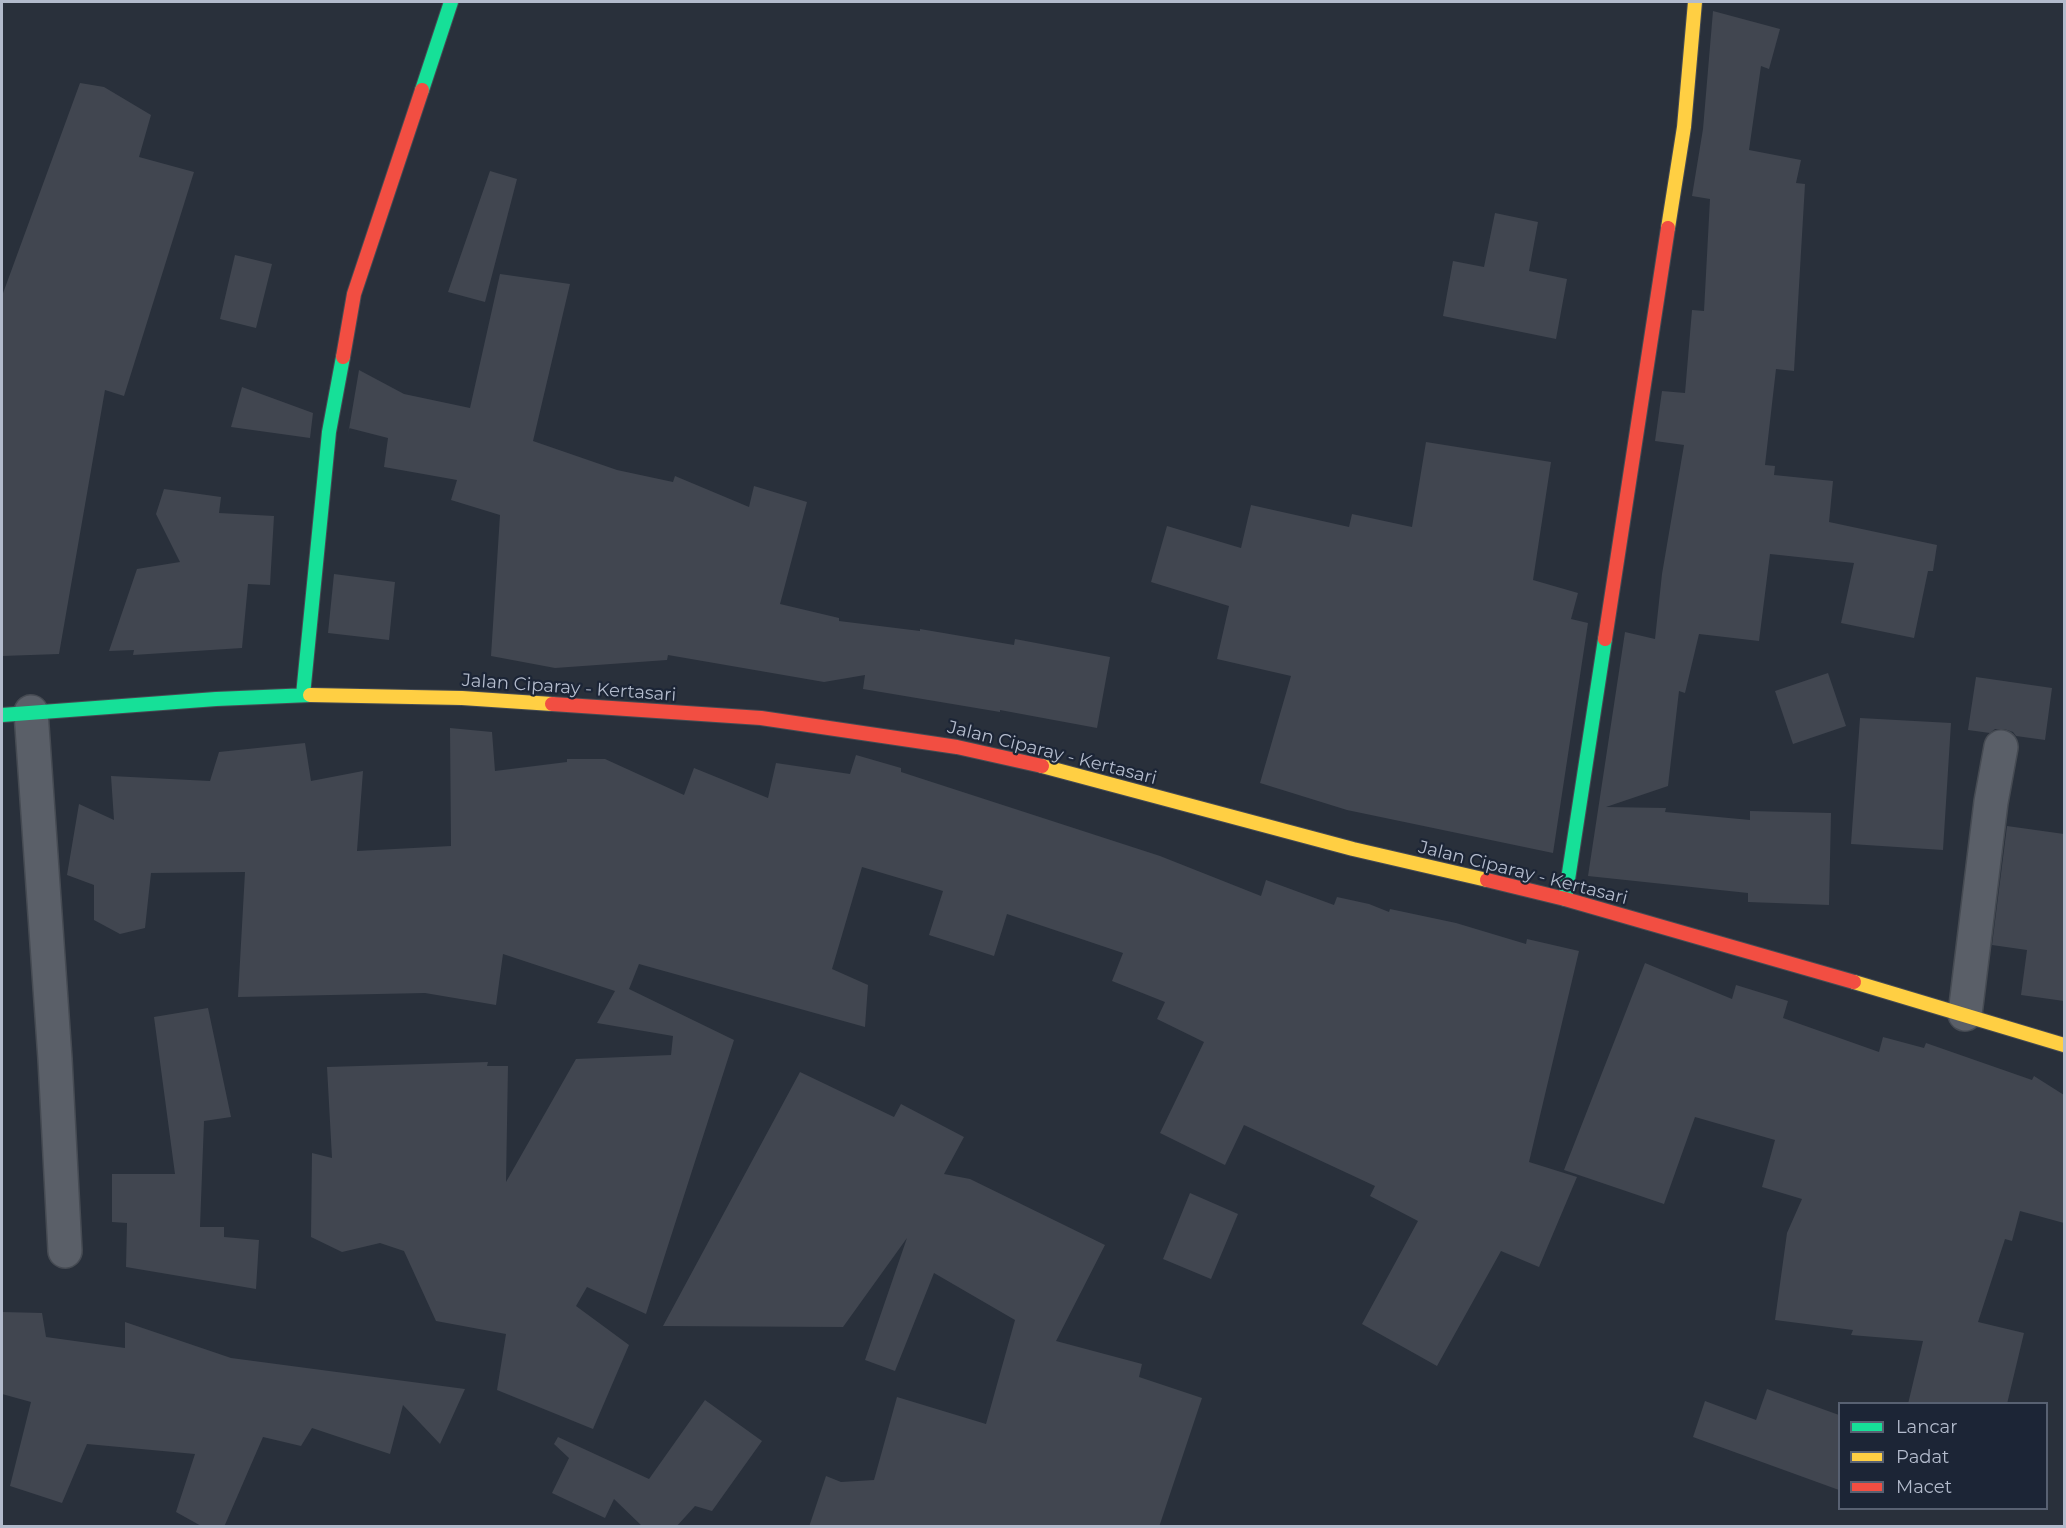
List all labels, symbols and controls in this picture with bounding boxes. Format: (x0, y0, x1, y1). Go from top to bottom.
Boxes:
street label: Jalan Ciparay - Kertasari (461, 670, 677, 706)
street label: Jalan Ciparay - Kertasari (945, 717, 1159, 789)
street label: Jalan Ciparay - Kertasari (1416, 837, 1630, 909)
legend (1838, 1402, 2048, 1510)
text: Lancar (1896, 1416, 1957, 1438)
text: Padat (1896, 1446, 1949, 1468)
text: Macet (1896, 1476, 1952, 1498)

